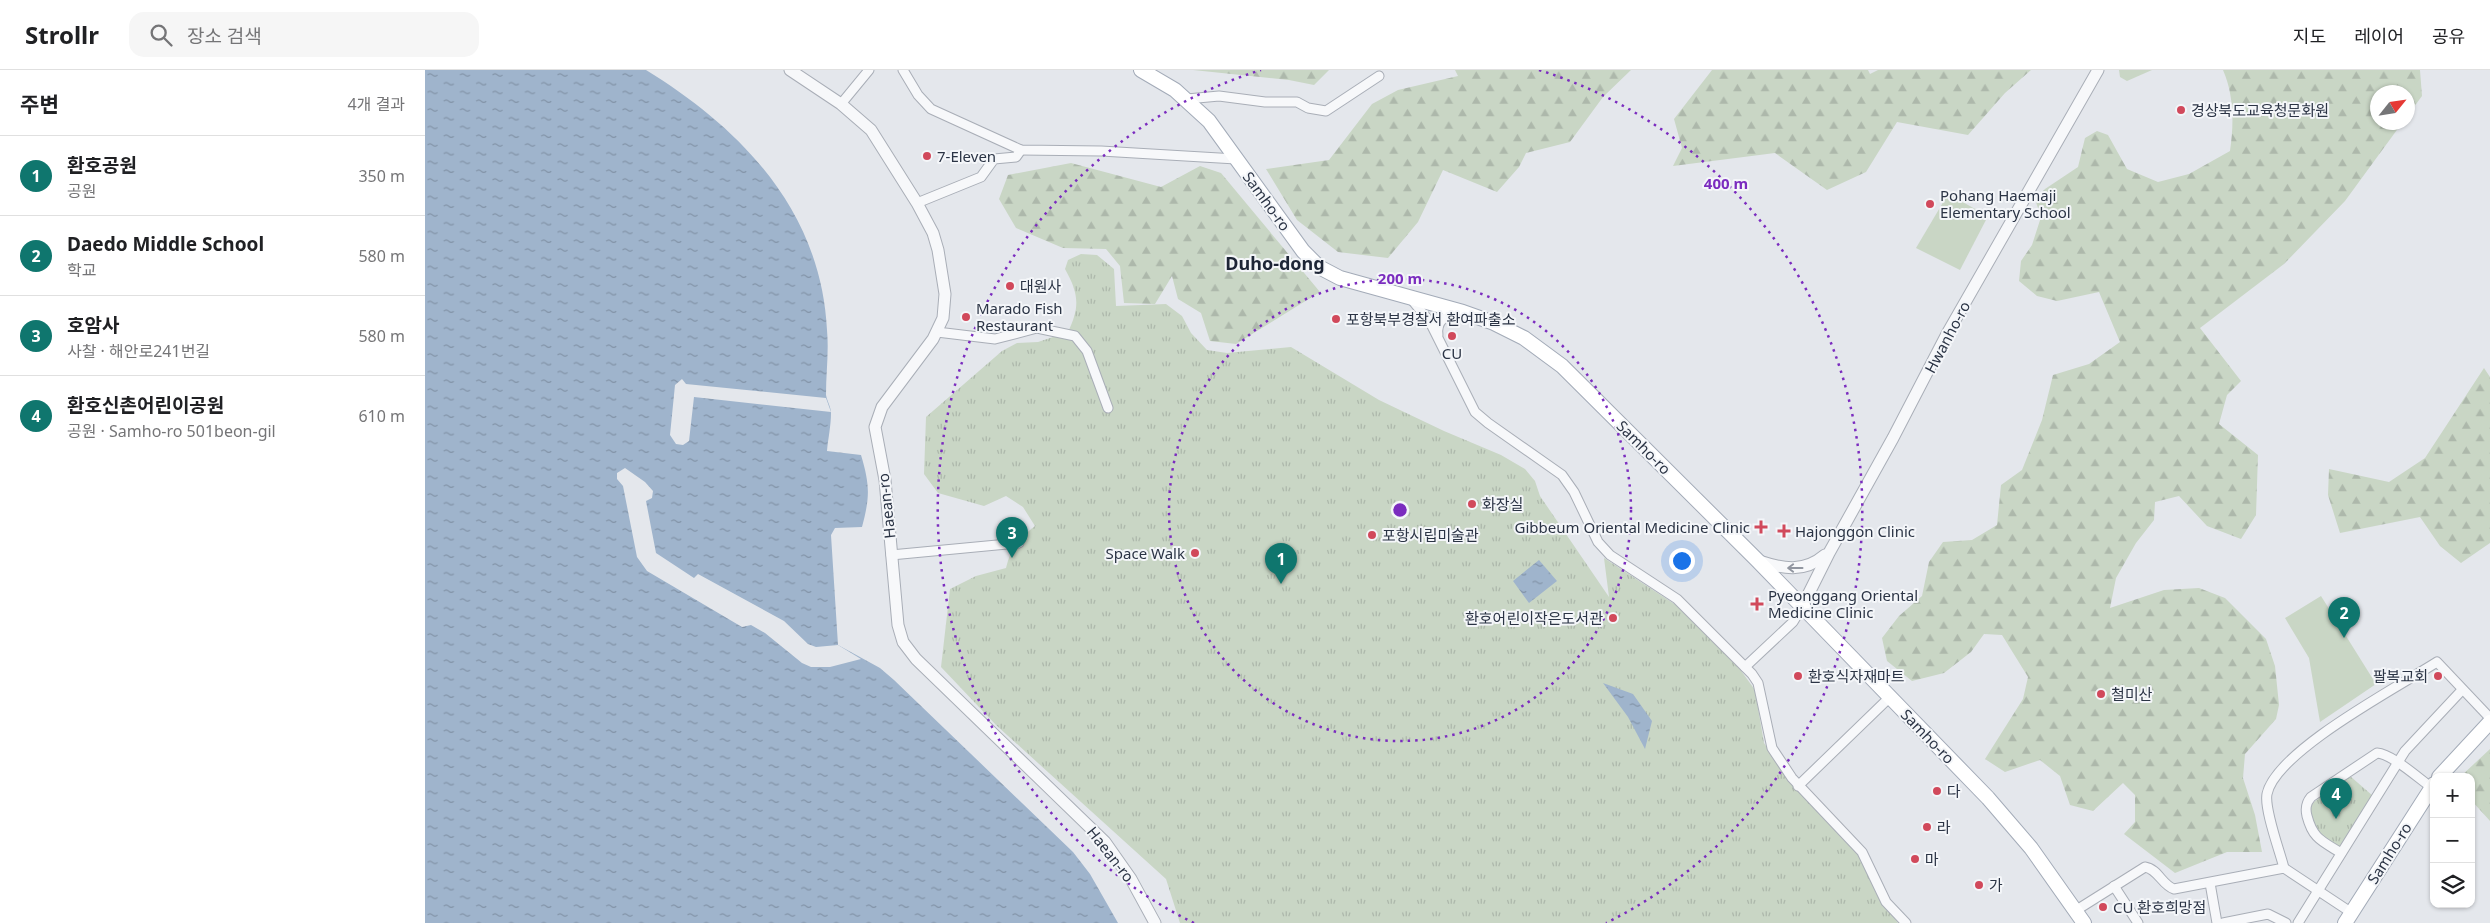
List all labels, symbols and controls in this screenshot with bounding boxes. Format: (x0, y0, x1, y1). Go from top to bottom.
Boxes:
search box (129, 12, 479, 57)
text: Strollr (25, 18, 99, 51)
icon: search (147, 21, 175, 49)
text: 장소 검색 (187, 23, 262, 49)
text: 지도 (2293, 24, 2326, 48)
text: 레이어 (2354, 24, 2404, 48)
text: 공유 (2432, 24, 2465, 48)
north arrow (2370, 85, 2415, 130)
text: 주변 (20, 90, 59, 118)
text: 4개 결과 (348, 93, 405, 115)
place label: 경상북도교육청문화원 (2191, 100, 2329, 120)
marker: 경상북도교육청문화원 (2175, 104, 2187, 116)
place label: 7-Eleven (937, 146, 996, 166)
marker: 7-Eleven (921, 150, 933, 162)
text: 환호공원 (67, 152, 137, 178)
text: 1 (31, 165, 41, 187)
text: 350 m (358, 165, 405, 187)
street label: Samho-ro (1239, 167, 1295, 235)
text: 400 m (1704, 173, 1748, 193)
text: 공원 (67, 180, 96, 202)
place label: Pohang Haemaji Elementary School (1940, 185, 2071, 222)
marker: Pohang Haemaji Elementary School (1924, 198, 1936, 210)
text: Daedo Middle School (67, 231, 264, 257)
text: 2 (31, 245, 41, 267)
text: 580 m (358, 245, 405, 267)
district label: Duho-dong (1225, 251, 1325, 275)
text: 학교 (67, 259, 96, 281)
text: 200 m (1378, 268, 1422, 288)
place label: 대원사 (1020, 276, 1062, 296)
marker: 대원사 (1004, 280, 1016, 292)
place label: Marado Fish Restaurant (976, 298, 1063, 335)
street label: Hwanho-ro (1920, 298, 1974, 376)
place label: 포항북부경찰서 환여파출소 (1346, 309, 1516, 329)
marker: Marado Fish Restaurant (960, 311, 972, 323)
text: 호암사 (67, 312, 119, 338)
marker: 포항북부경찰서 환여파출소 (1330, 313, 1342, 325)
text: 3 (31, 325, 41, 347)
text: 580 m (358, 325, 405, 347)
marker: CU (1446, 330, 1458, 342)
text: 사찰 · 해안로241번길 (67, 340, 210, 362)
place label: CU (1442, 343, 1462, 363)
text: 환호신촌어린이공원 (67, 392, 224, 418)
text: 4 (31, 405, 41, 427)
text: 610 m (358, 405, 405, 427)
street label: Samho-ro (1613, 416, 1675, 478)
text: 공원 · Samho-ro 501beon-gil (67, 420, 276, 442)
street label: Haean-ro (873, 472, 899, 540)
place label: 화장실 (1482, 494, 1523, 514)
marker: 화장실 (1466, 498, 1478, 510)
centre of rings (1391, 501, 1409, 519)
pin: 3 (996, 517, 1028, 558)
place label: Gibbeum Oriental Medicine Clinic (1515, 517, 1750, 537)
marker: Gibbeum Oriental Medicine Clinic (1754, 520, 1768, 534)
place label: Hajonggon Clinic (1795, 521, 1915, 541)
marker: Hajonggon Clinic (1777, 524, 1791, 538)
place label: 포항시립미술관 (1382, 525, 1479, 545)
marker: 포항시립미술관 (1366, 529, 1378, 541)
place label: Space Walk (1106, 543, 1185, 563)
pin: 1 (1265, 543, 1297, 584)
marker: Space Walk (1189, 547, 1201, 559)
your location (1669, 548, 1695, 574)
one-way arrow (1787, 563, 1803, 573)
place label: Pyeonggang Oriental Medicine Clinic (1768, 585, 1918, 622)
marker: Pyeonggang Oriental Medicine Clinic (1750, 597, 1764, 611)
pin: 2 (2328, 597, 2360, 638)
place label: 환호어린이작은도서관 (1465, 608, 1603, 628)
marker: 환호어린이작은도서관 (1607, 612, 1619, 624)
place label: 환호식자재마트 (1808, 666, 1905, 686)
place label: 팔복교회 (2373, 666, 2428, 686)
marker: 환호식자재마트 (1792, 670, 1804, 682)
marker: 팔복교회 (2432, 670, 2444, 682)
place label: 철미산 (2111, 684, 2153, 704)
marker: 철미산 (2095, 688, 2107, 700)
street label: Samho-ro (1897, 704, 1959, 768)
map controls (2430, 773, 2475, 908)
button: + (2430, 773, 2475, 818)
pin: 4 (2320, 778, 2352, 819)
place label: 다 (1947, 781, 1961, 801)
marker: 다 (1931, 785, 1943, 797)
place label: 라 (1937, 817, 1951, 837)
button: − (2430, 818, 2475, 863)
street label: Samho-ro (2362, 819, 2416, 887)
marker: 라 (1921, 821, 1933, 833)
street label: Haean-ro (1083, 822, 1139, 886)
place label: 마 (1925, 849, 1939, 869)
marker: 마 (1909, 853, 1921, 865)
button: layers (2430, 863, 2475, 908)
place label: 가 (1989, 875, 2003, 895)
marker: 가 (1973, 879, 1985, 891)
place label: CU 환호희망점 (2113, 897, 2206, 917)
marker: CU 환호희망점 (2097, 901, 2109, 913)

